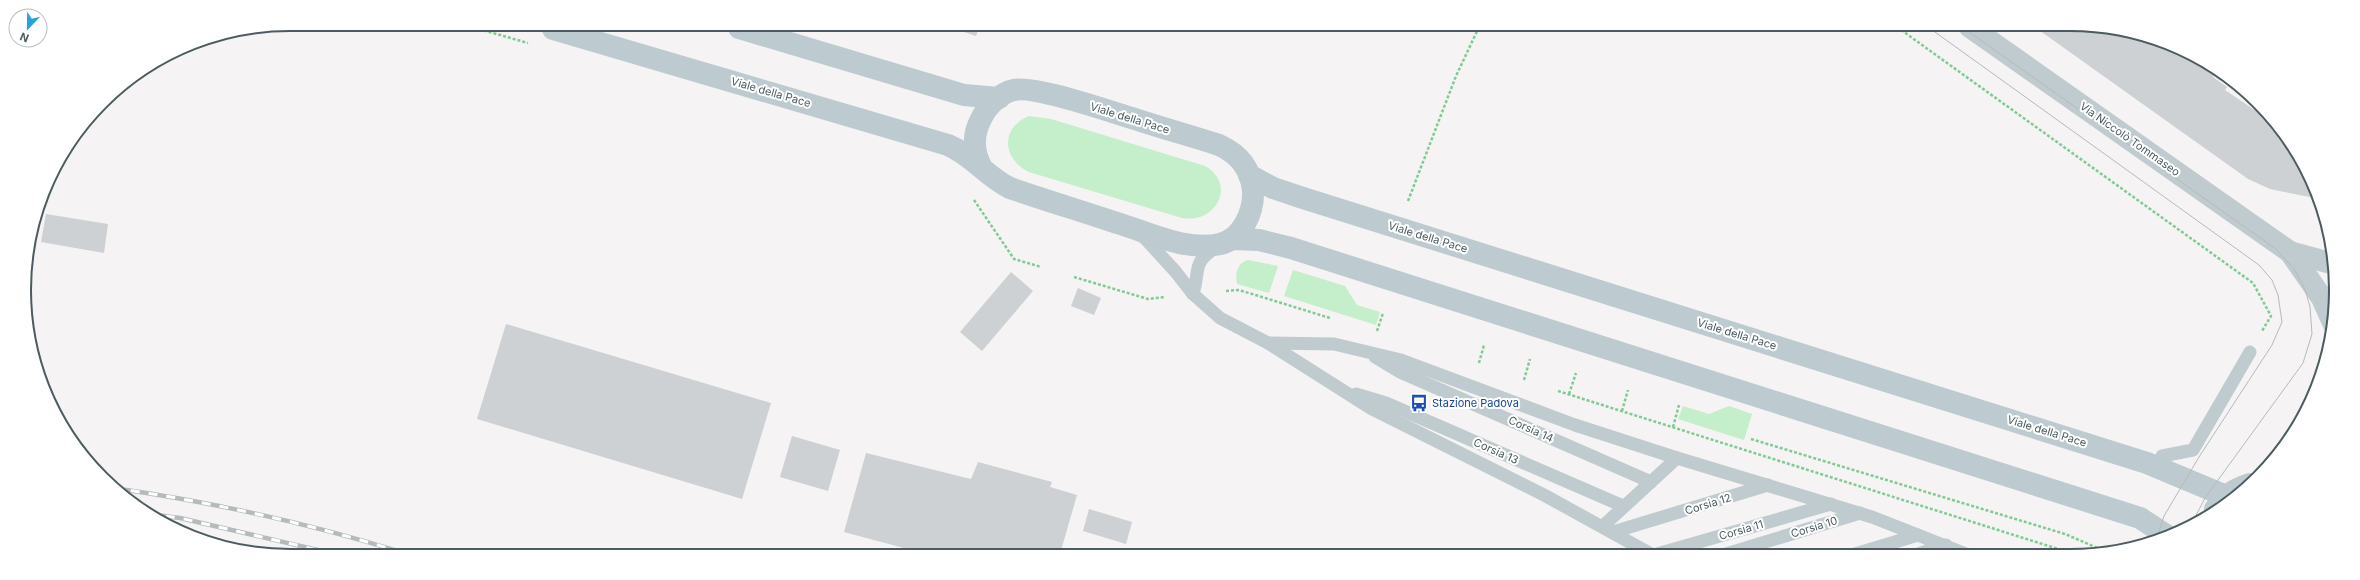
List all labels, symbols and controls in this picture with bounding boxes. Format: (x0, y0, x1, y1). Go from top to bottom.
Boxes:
north arrow (8, 8, 48, 48)
text: N (18, 29, 31, 45)
street label: Viale della Pace (730, 74, 812, 110)
street label: Viale della Pace (1089, 99, 1171, 137)
street label: Via Niccolò Tommaseo (2077, 99, 2183, 179)
street label: Viale della Pace (1387, 218, 1469, 256)
street label: Viale della Pace (1696, 315, 1778, 353)
bus stop icon: Stazione Padova (1409, 393, 1429, 413)
place label: Stazione Padova (1432, 396, 1519, 410)
street label: Viale della Pace (2006, 412, 2088, 450)
street label: Corsia 14 (1506, 413, 1556, 445)
street label: Corsia 13 (1471, 435, 1521, 467)
street label: Corsia 12 (1683, 490, 1733, 518)
street label: Corsia 10 (1789, 513, 1839, 541)
street label: Corsia 11 (1717, 517, 1765, 543)

